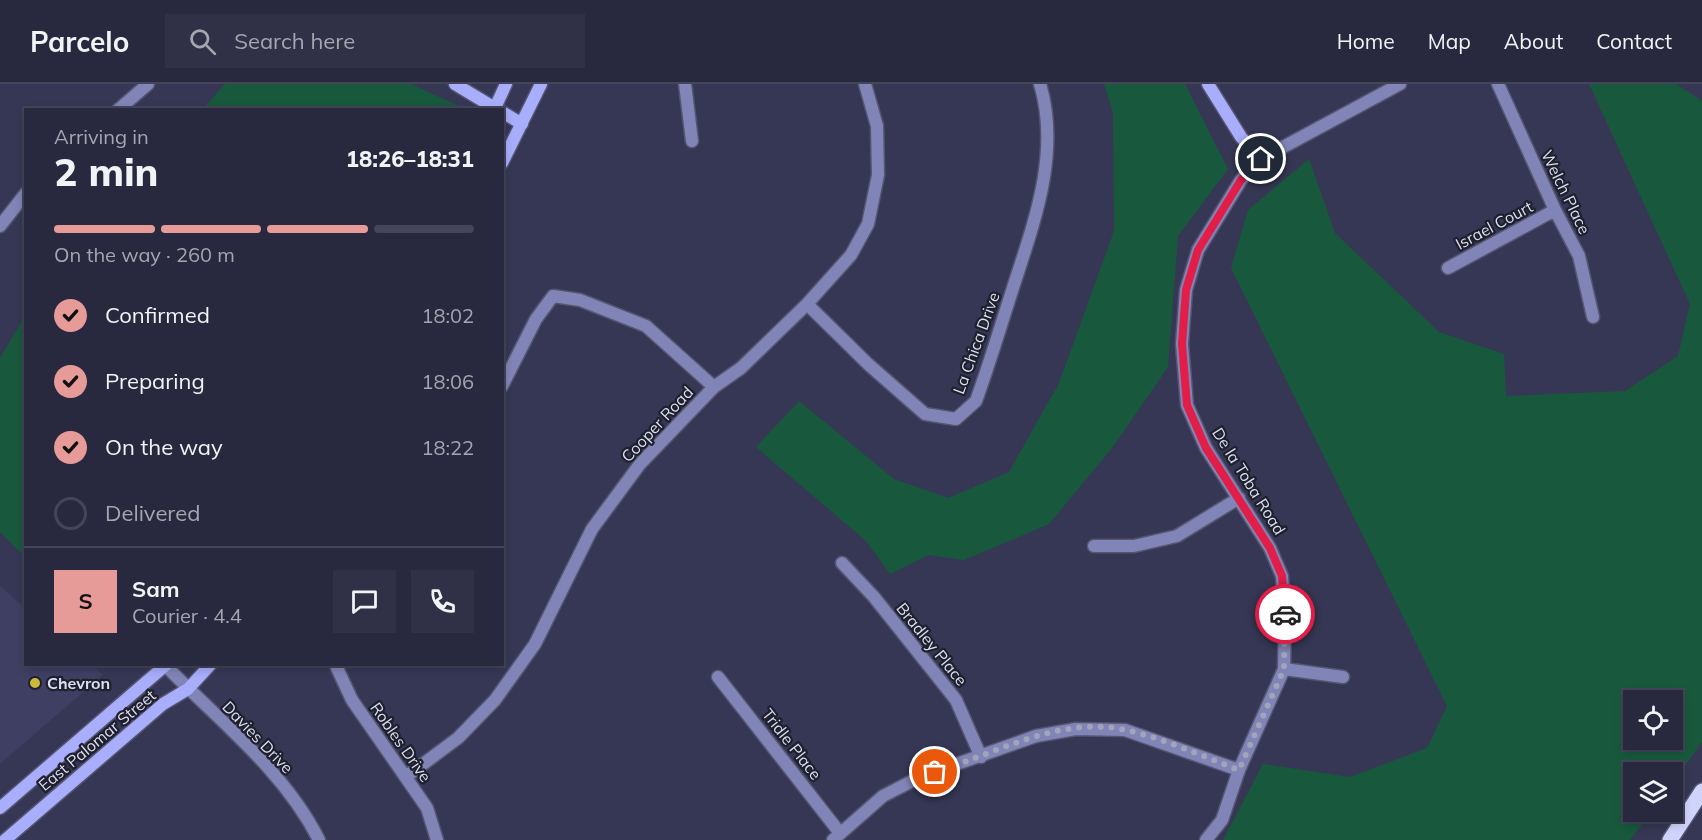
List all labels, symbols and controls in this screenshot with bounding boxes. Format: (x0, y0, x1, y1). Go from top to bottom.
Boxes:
search box (165, 14, 585, 68)
text: Parcelo (30, 24, 129, 59)
icon: search (186, 25, 219, 58)
text: Search here (234, 27, 355, 55)
text: Home (1337, 28, 1395, 54)
text: Map (1428, 28, 1471, 54)
text: About (1504, 28, 1563, 54)
text: Contact (1596, 28, 1672, 54)
text: Arriving in (54, 124, 149, 149)
pin (1235, 133, 1286, 184)
icon: home (1244, 142, 1277, 175)
text: 18:26–18:31 (346, 145, 474, 173)
text: 2 min (54, 147, 159, 196)
street label: Welch Place (1537, 147, 1595, 237)
street label: Israel Court (1452, 196, 1536, 254)
text: On the way · 260 m (54, 242, 235, 267)
street label: La Chica Drive (948, 289, 1004, 397)
icon: check (54, 299, 87, 332)
text: Confirmed (105, 301, 210, 329)
text: 18:02 (421, 303, 474, 328)
icon: check (54, 365, 87, 398)
text: Preparing (105, 367, 205, 395)
text: 18:06 (421, 369, 474, 394)
street label: Cooper Road (617, 382, 697, 466)
street label: De la Toba Road (1208, 424, 1290, 538)
icon: check (54, 431, 87, 464)
text: On the way (105, 433, 223, 461)
text: 18:22 (421, 435, 474, 460)
text: Delivered (105, 499, 200, 527)
button: chat (333, 570, 396, 633)
button: phone (411, 570, 474, 633)
text: Sam (132, 575, 180, 603)
courier (1255, 584, 1315, 644)
text: S (78, 587, 93, 615)
street label: Bradley Place (892, 598, 972, 690)
icon: car (1269, 598, 1302, 631)
text: Courier · 4.4 (132, 603, 242, 628)
place label: Chevron (47, 673, 110, 693)
marker: Chevron (28, 676, 42, 690)
street label: East Palomar Street (34, 685, 160, 795)
map controls (1623, 690, 1683, 822)
button: locate (1623, 690, 1683, 750)
street label: Davies Drive (218, 697, 298, 777)
street label: Robles Drive (366, 698, 436, 786)
street label: Tridle Place (758, 704, 826, 784)
pin (909, 746, 960, 797)
icon: bag (918, 755, 951, 788)
button: layers (1623, 762, 1683, 822)

